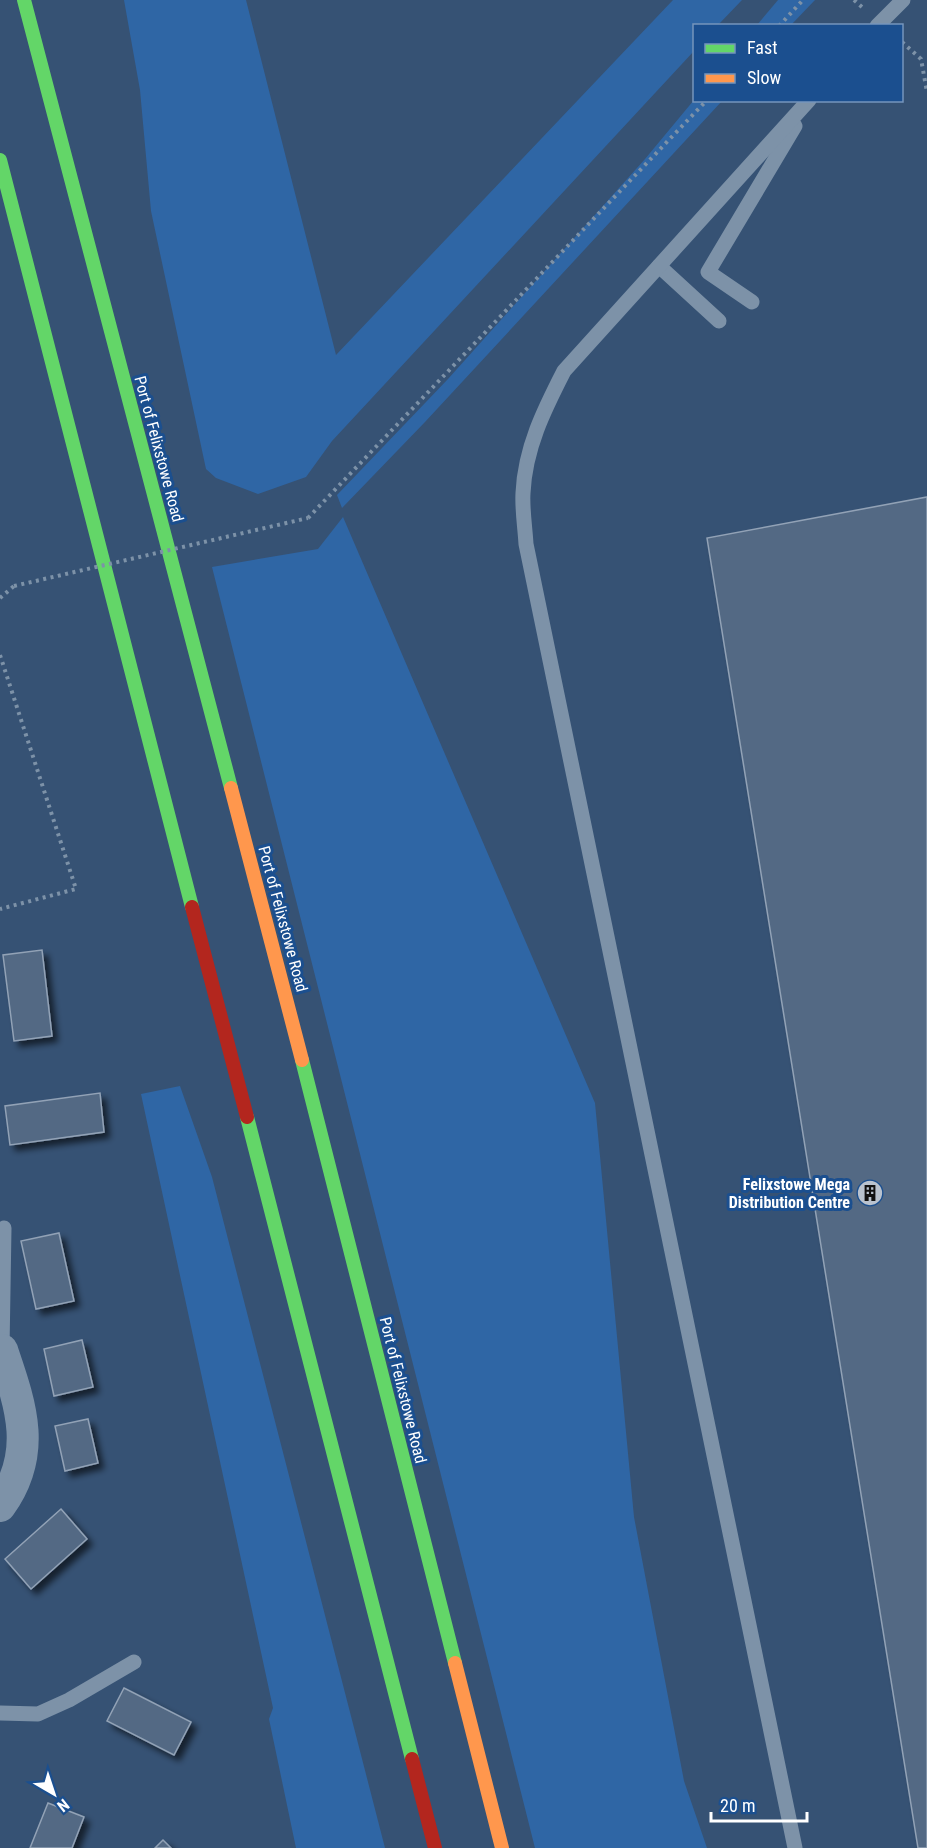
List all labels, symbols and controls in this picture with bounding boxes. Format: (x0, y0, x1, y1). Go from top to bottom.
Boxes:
legend (693, 24, 903, 102)
text: Fast (747, 37, 778, 58)
text: Slow (747, 67, 782, 88)
street label: Port of Felixstowe Road (130, 374, 188, 524)
street label: Port of Felixstowe Road (254, 844, 312, 994)
place label: Felixstowe Mega Distribution Centre (729, 1175, 850, 1212)
building icon: Felixstowe Mega Distribution Centre (855, 1178, 885, 1208)
street label: Port of Felixstowe Road (376, 1315, 430, 1465)
north arrow (24, 1764, 84, 1824)
scale bar (711, 1785, 807, 1823)
text: N (53, 1795, 73, 1816)
text: 20 m (720, 1795, 755, 1816)

